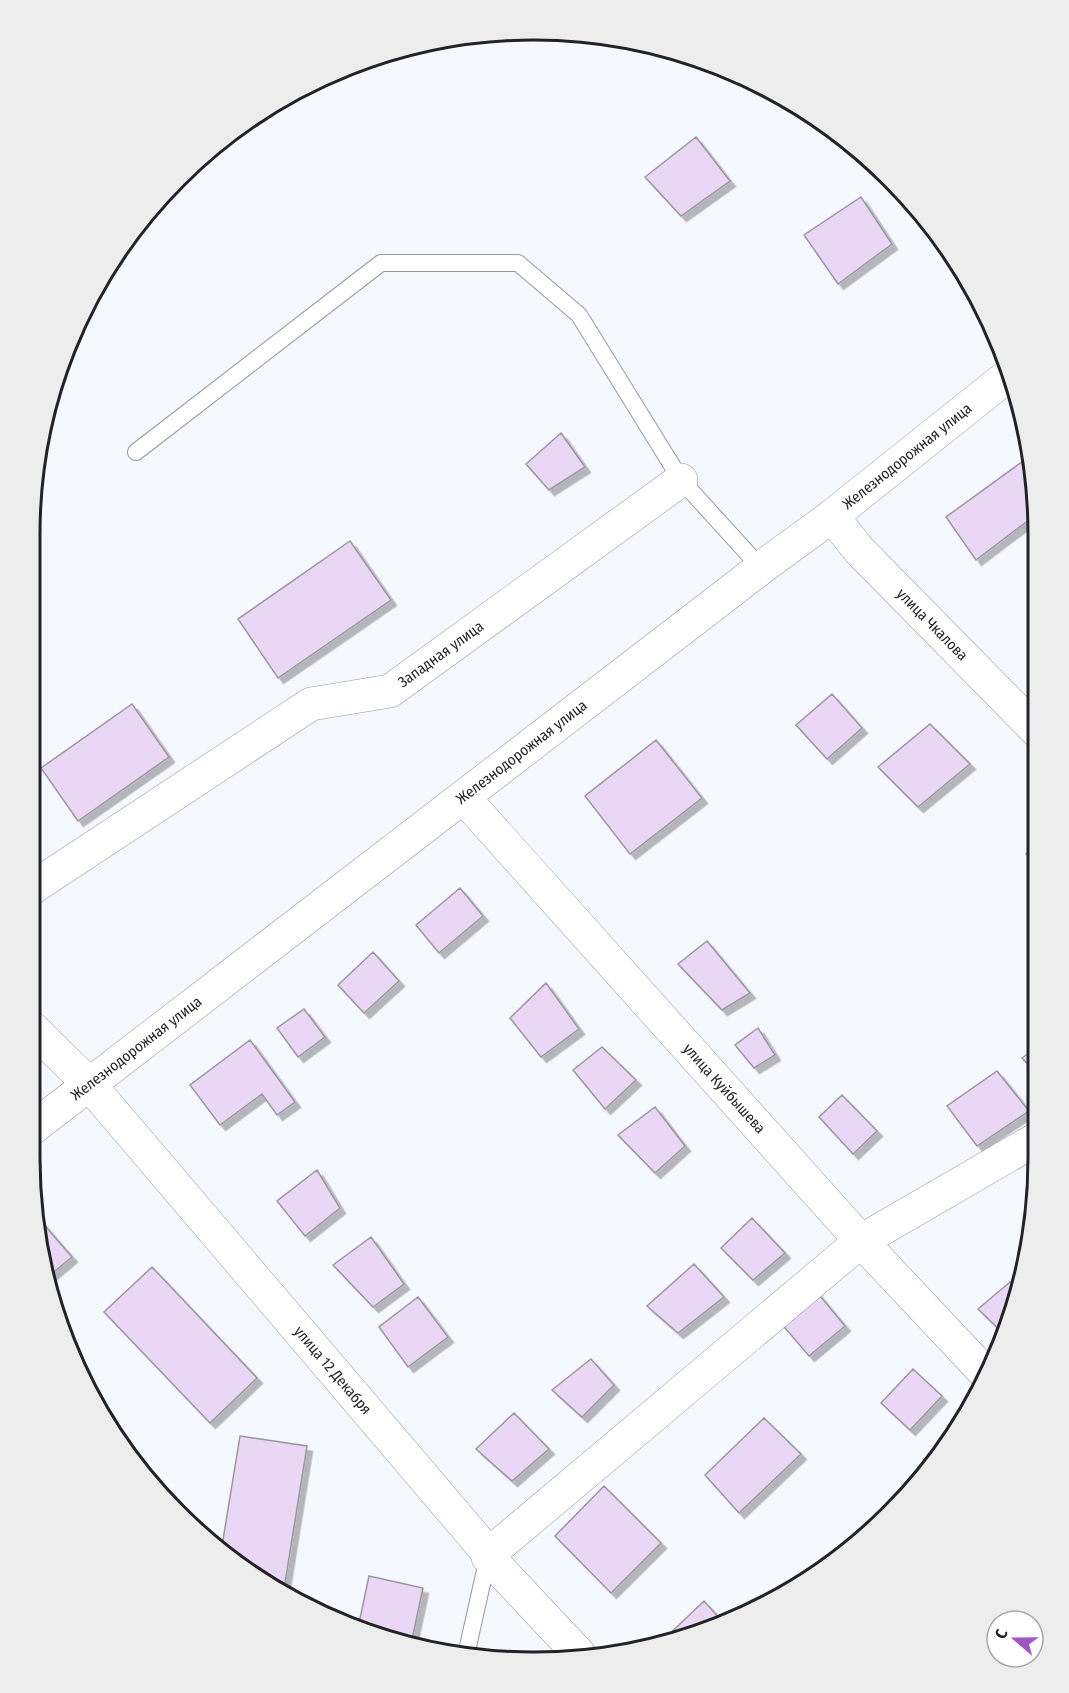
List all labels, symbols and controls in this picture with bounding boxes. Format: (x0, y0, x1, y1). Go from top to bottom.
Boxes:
street label: Железнодорожная улица (839, 399, 975, 513)
street label: улица Чкалова (893, 585, 972, 664)
street label: Западная улица (394, 617, 487, 691)
street label: Железнодорожная улица (453, 696, 590, 808)
street label: Железнодорожная улица (67, 992, 205, 1104)
street label: улица Куйбышева (679, 1040, 769, 1137)
street label: улица 12 Декабря (290, 1323, 375, 1418)
north arrow (985, 1609, 1045, 1669)
text: С (991, 1626, 1012, 1641)

